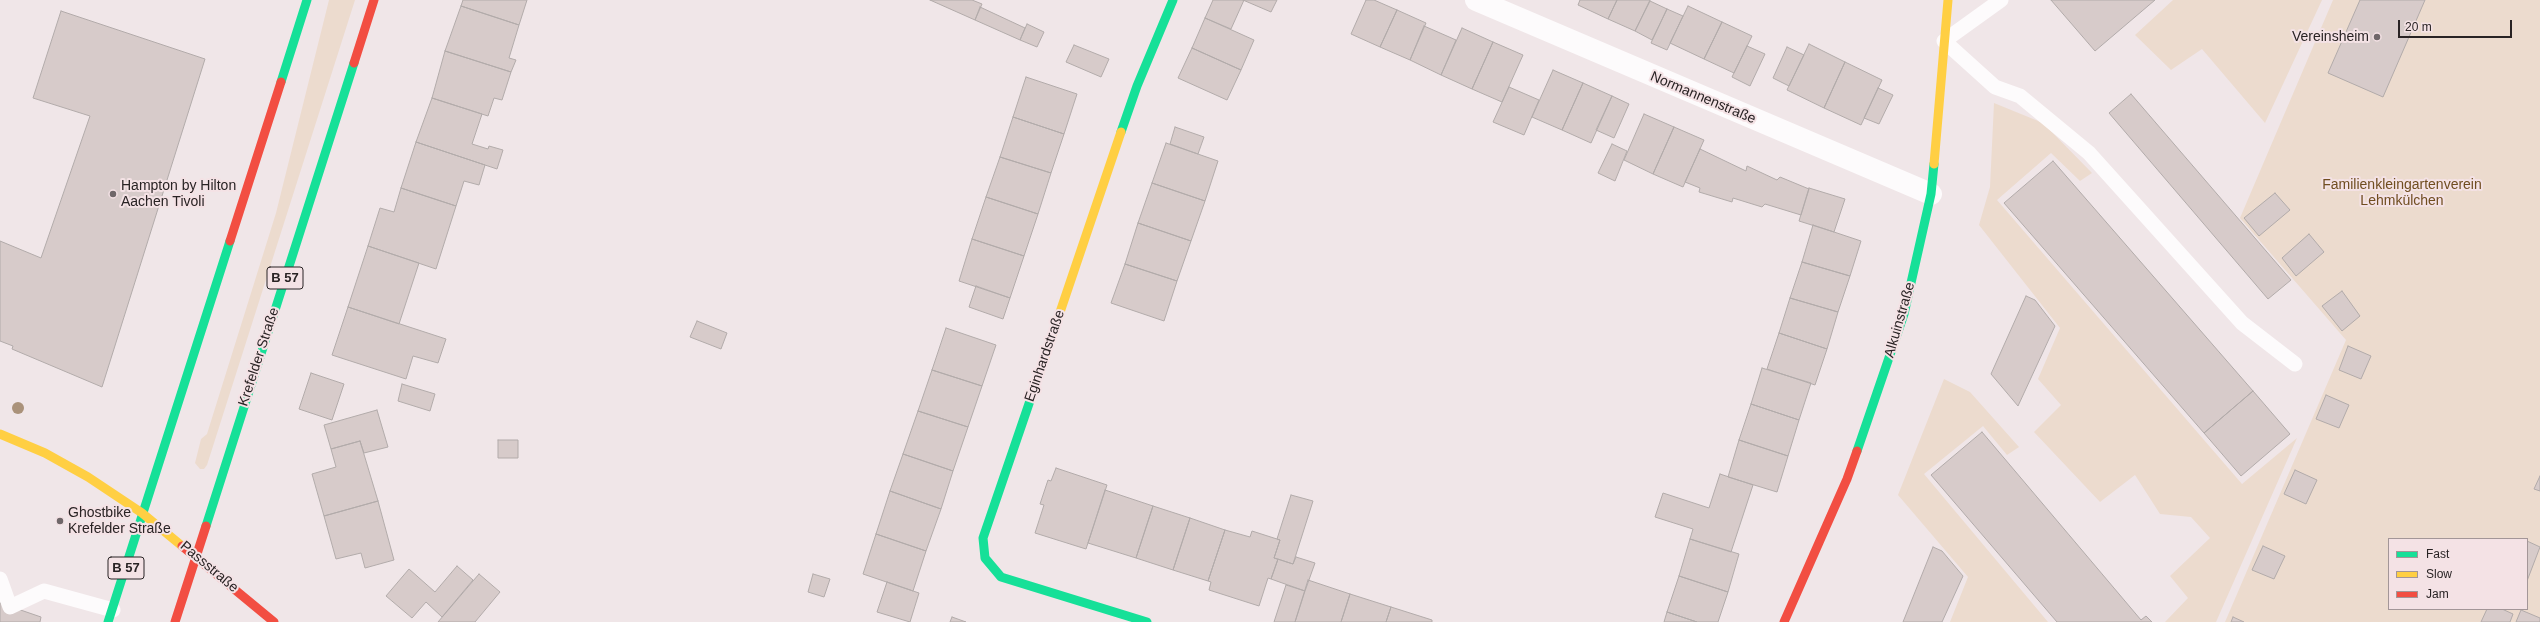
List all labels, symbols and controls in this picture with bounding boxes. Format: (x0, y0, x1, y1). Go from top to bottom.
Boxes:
scale bar (2400, 12, 2514, 38)
text: 20 m (2405, 20, 2432, 34)
place label: Vereinsheim (2292, 29, 2369, 45)
marker: Vereinsheim (2372, 32, 2382, 42)
street label: Normannenstraße (1648, 68, 1758, 128)
park label: Familienkleingartenverein Lehmkülchen (2322, 177, 2482, 210)
place label: Hampton by Hilton Aachen Tivoli (121, 178, 236, 210)
marker: Hampton by Hilton Aachen Tivoli (108, 189, 118, 199)
road number: B 57 (267, 267, 303, 289)
street label: Alkuinstraße (1881, 280, 1919, 360)
street label: Krefelder Straße (235, 306, 283, 408)
street label: Eginhardstraße (1021, 308, 1069, 404)
place label: Ghostbike Krefelder Straße (68, 505, 171, 538)
marker: Ghostbike Krefelder Straße (55, 516, 65, 526)
street label: Passstraße (176, 538, 242, 596)
legend (2388, 538, 2528, 610)
text: Fast (2426, 547, 2449, 561)
road number: B 57 (108, 557, 144, 579)
text: Slow (2426, 567, 2452, 581)
text: Jam (2426, 587, 2449, 601)

